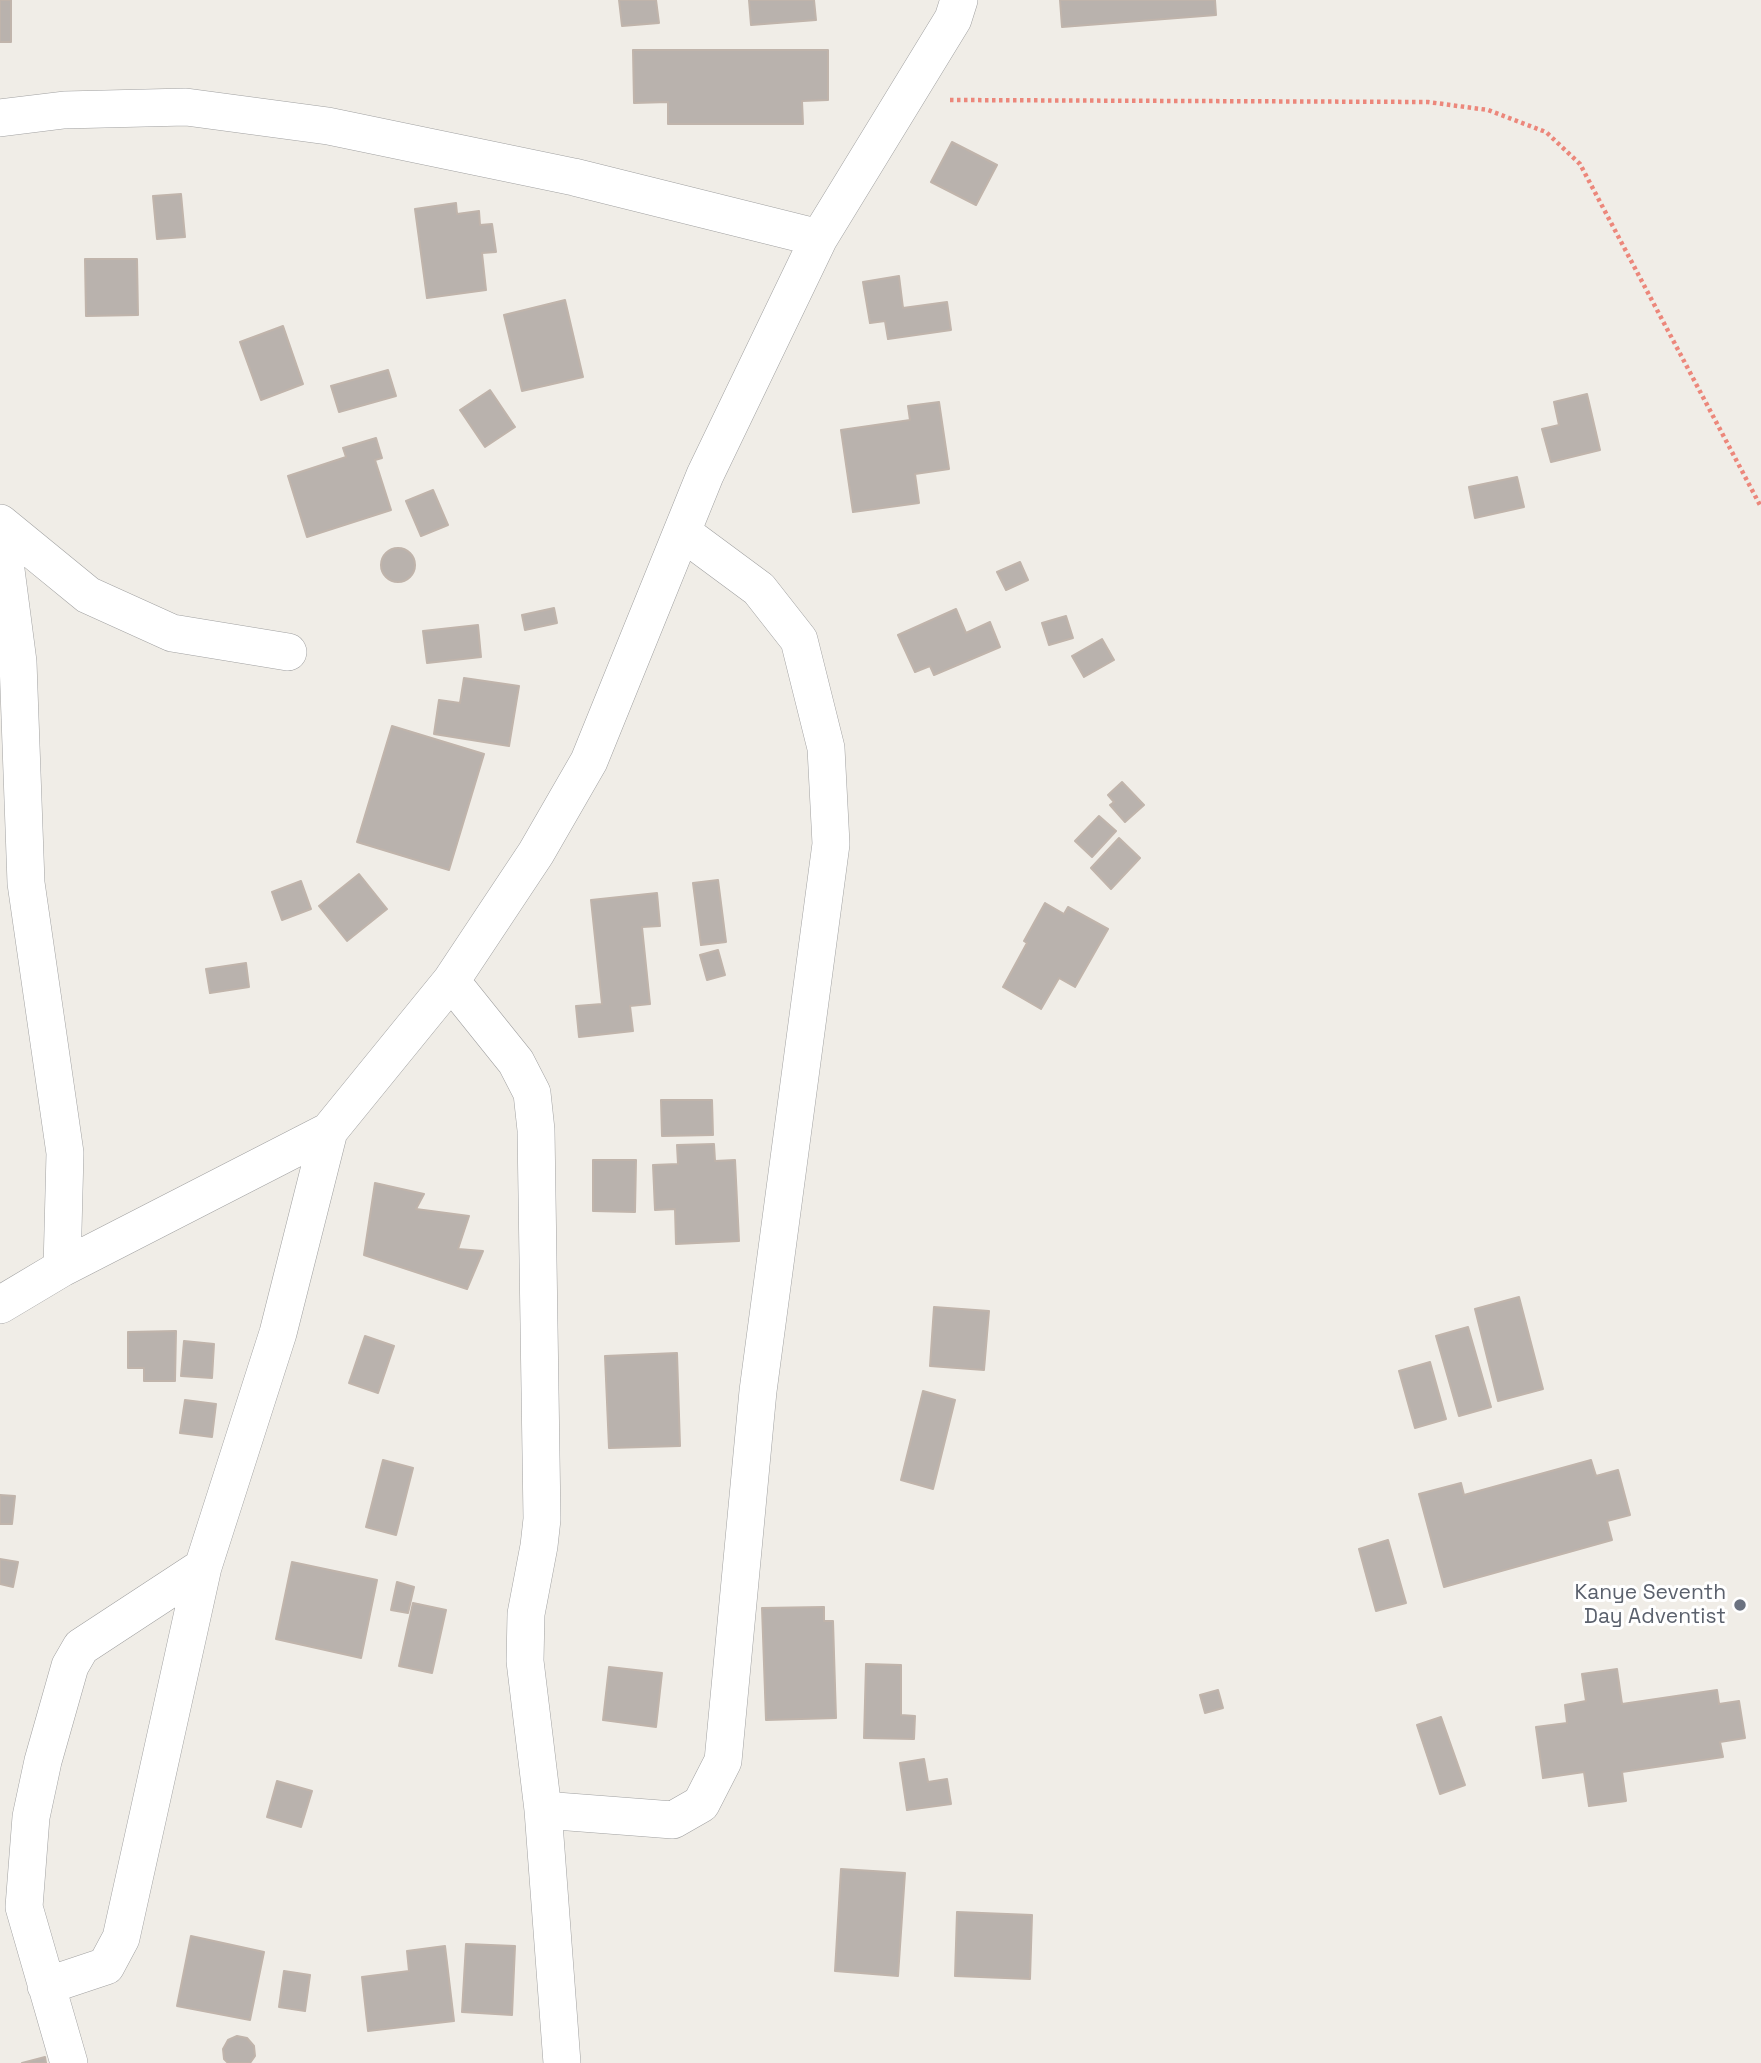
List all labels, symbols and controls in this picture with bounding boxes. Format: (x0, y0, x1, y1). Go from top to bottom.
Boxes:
place label: Kanye Seventh Day Adventist (1574, 1580, 1726, 1630)
marker: Kanye Seventh Day Adventist (1732, 1597, 1748, 1613)

